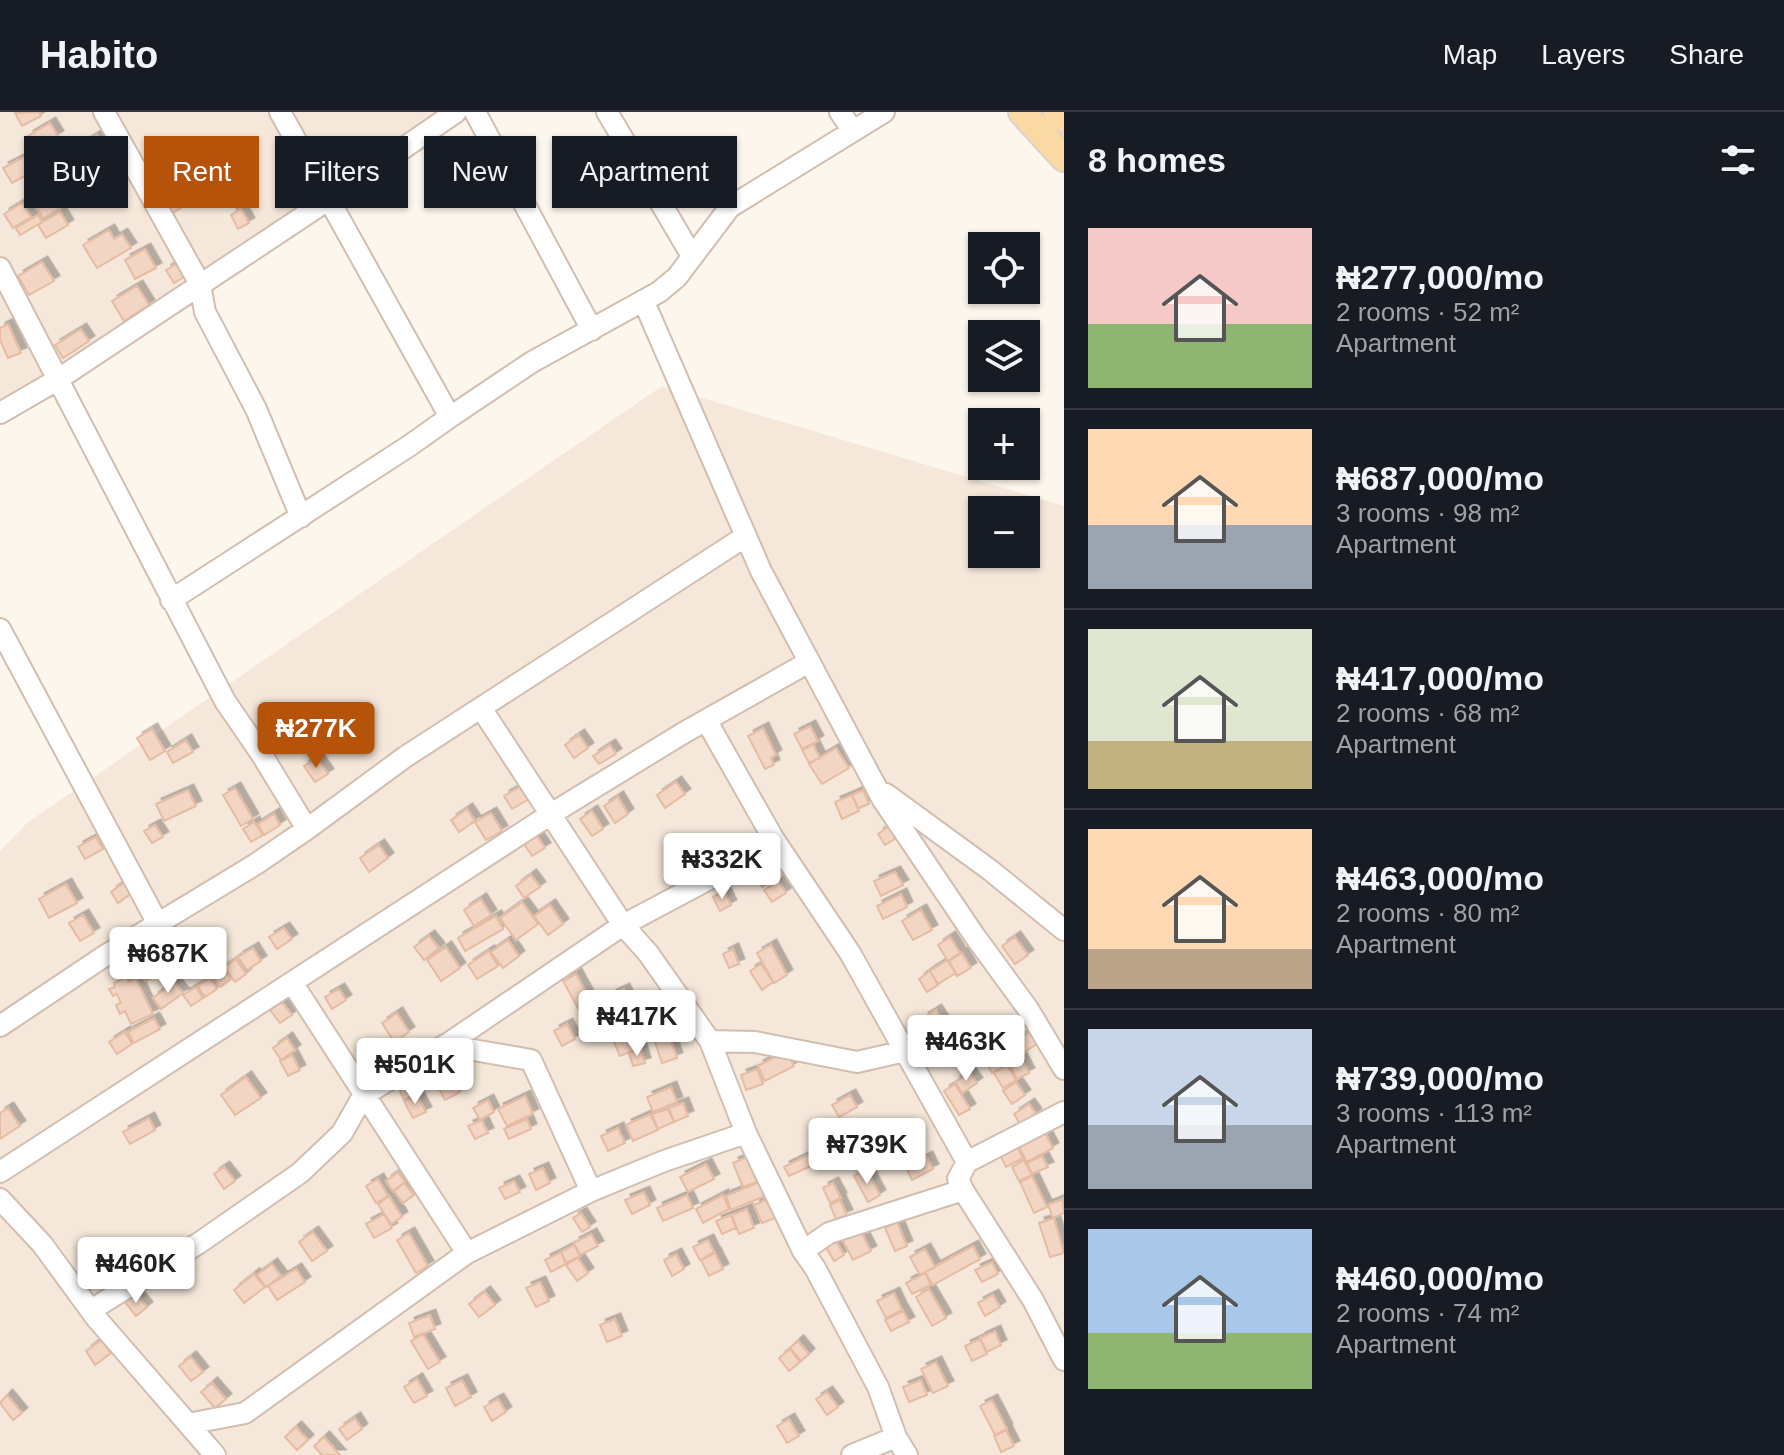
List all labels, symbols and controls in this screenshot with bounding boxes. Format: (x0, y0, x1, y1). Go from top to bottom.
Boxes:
text: Habito (40, 34, 158, 76)
text: Map (1443, 39, 1497, 70)
text: Layers (1541, 39, 1625, 70)
text: Share (1669, 39, 1744, 70)
chip: Buy (24, 136, 128, 208)
chip: Rent (144, 136, 259, 208)
chip: Filters (275, 136, 408, 208)
chip: New (424, 136, 536, 208)
chip: Apartment (552, 136, 737, 208)
icon: filters (1716, 138, 1760, 182)
text: 8 homes (1088, 141, 1226, 179)
map controls (968, 232, 1040, 568)
button: locate (968, 232, 1040, 304)
text: ₦277,000/mo (1336, 258, 1544, 296)
icon: home (1152, 260, 1248, 356)
text: 2 rooms · 52 m² (1336, 297, 1520, 327)
button: layers (968, 320, 1040, 392)
text: Apartment (1336, 328, 1456, 358)
button: + (968, 408, 1040, 480)
text: ₦687,000/mo (1336, 459, 1544, 497)
icon: home (1152, 461, 1248, 557)
button: − (968, 496, 1040, 568)
text: 3 rooms · 98 m² (1336, 498, 1520, 528)
text: Apartment (1336, 529, 1456, 559)
text: ₦417,000/mo (1336, 659, 1544, 697)
icon: home (1152, 661, 1248, 757)
text: 2 rooms · 68 m² (1336, 698, 1520, 728)
pin: ₦277K (260, 702, 372, 770)
text: ₦277K (276, 713, 356, 743)
text: Apartment (1336, 729, 1456, 759)
pin: ₦332K (666, 833, 778, 901)
text: ₦332K (682, 844, 762, 874)
text: ₦463,000/mo (1336, 859, 1544, 897)
icon: home (1152, 861, 1248, 957)
text: 2 rooms · 80 m² (1336, 898, 1520, 928)
pin: ₦687K (112, 927, 224, 995)
text: Apartment (1336, 929, 1456, 959)
text: ₦687K (128, 938, 208, 968)
pin: ₦417K (581, 990, 693, 1058)
text: ₦417K (597, 1001, 677, 1031)
pin: ₦463K (910, 1015, 1022, 1083)
text: ₦463K (926, 1026, 1006, 1056)
pin: ₦501K (359, 1038, 471, 1106)
text: ₦501K (375, 1049, 455, 1079)
text: ₦739,000/mo (1336, 1059, 1544, 1097)
icon: home (1152, 1061, 1248, 1157)
text: 3 rooms · 113 m² (1336, 1098, 1532, 1128)
pin: ₦739K (811, 1118, 923, 1186)
text: ₦739K (827, 1129, 907, 1159)
text: Apartment (1336, 1129, 1456, 1159)
pin: ₦460K (80, 1237, 192, 1305)
text: ₦460K (96, 1248, 176, 1278)
text: ₦460,000/mo (1336, 1259, 1544, 1297)
icon: home (1152, 1261, 1248, 1357)
text: 2 rooms · 74 m² (1336, 1298, 1520, 1328)
text: Apartment (1336, 1329, 1456, 1359)

